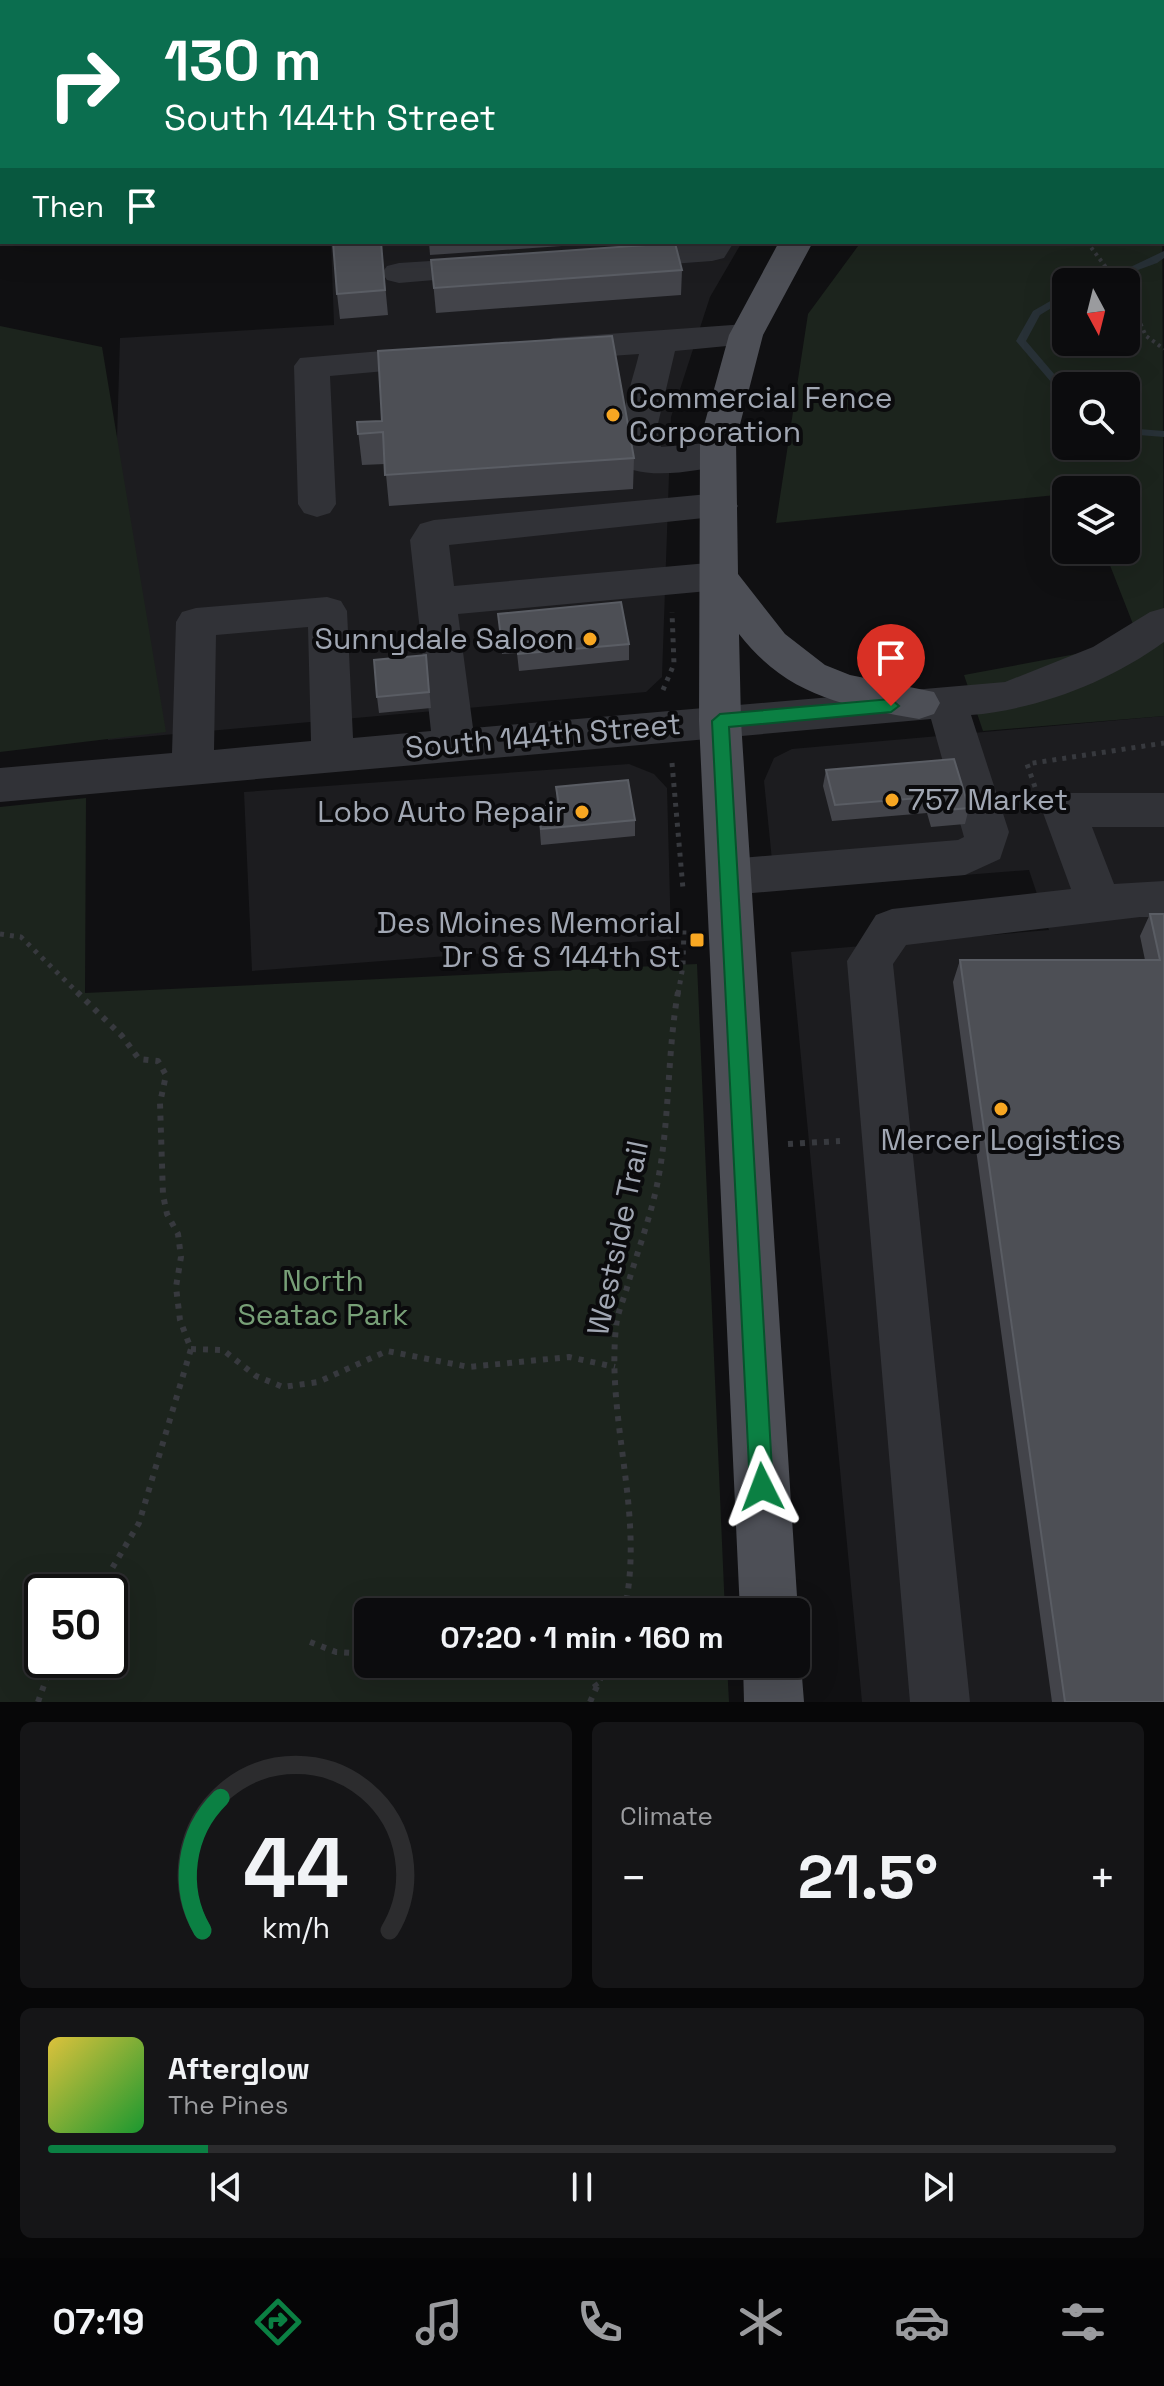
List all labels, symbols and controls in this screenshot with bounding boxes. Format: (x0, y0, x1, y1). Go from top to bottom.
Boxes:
text: 130 m (164, 25, 322, 96)
icon: right (32, 32, 136, 136)
text: South 144th Street (164, 95, 496, 141)
icon: arrive (120, 184, 164, 228)
text: Then (32, 187, 104, 226)
north arrow (1052, 268, 1140, 356)
map controls (1052, 268, 1140, 564)
button: search (1052, 372, 1140, 460)
place label: Commercial Fence Corporation (629, 378, 892, 451)
marker: Commercial Fence Corporation (604, 406, 622, 424)
button: layers (1052, 476, 1140, 564)
place label: Sunnydale Saloon (315, 619, 574, 658)
pin (857, 624, 925, 706)
marker: Sunnydale Saloon (581, 630, 599, 648)
icon: arrive (869, 636, 913, 680)
street label: South 144th Street (403, 704, 683, 767)
place label: 757 Market (908, 780, 1068, 819)
marker: 757 Market (883, 791, 901, 809)
place label: Lobo Auto Repair (317, 792, 566, 831)
marker: Lobo Auto Repair (573, 803, 591, 821)
place label: Des Moines Memorial Dr S & S 144th St (377, 903, 681, 976)
marker: Des Moines Memorial Dr S & S 144th St (688, 931, 706, 949)
marker: Mercer Logistics (992, 1100, 1010, 1118)
place label: Mercer Logistics (881, 1120, 1122, 1159)
street label: Westside Trail (578, 1137, 657, 1339)
park label: North Seatac Park (237, 1261, 409, 1334)
position arrow (720, 1445, 804, 1529)
speed limit sign: 50 (24, 1574, 128, 1678)
text: 07:20 · 1 min · 160 m (440, 1618, 724, 1657)
text: Climate (620, 1799, 713, 1833)
text: 44 (243, 1815, 349, 1921)
text: 21.5° (798, 1839, 938, 1916)
text: − (620, 1850, 647, 1906)
text: + (1089, 1850, 1116, 1906)
text: km/h (262, 1910, 330, 1946)
text: Afterglow (168, 2049, 310, 2088)
text: The Pines (168, 2088, 288, 2122)
icon: previous (204, 2165, 248, 2209)
icon: pause (560, 2165, 604, 2209)
icon: next (916, 2165, 960, 2209)
icon: directions (250, 2294, 306, 2350)
icon: music (411, 2294, 467, 2350)
icon: phone (572, 2294, 628, 2350)
icon: climate (733, 2294, 789, 2350)
icon: car (894, 2294, 950, 2350)
icon: filters (1055, 2294, 1111, 2350)
text: 07:19 (53, 2299, 144, 2345)

